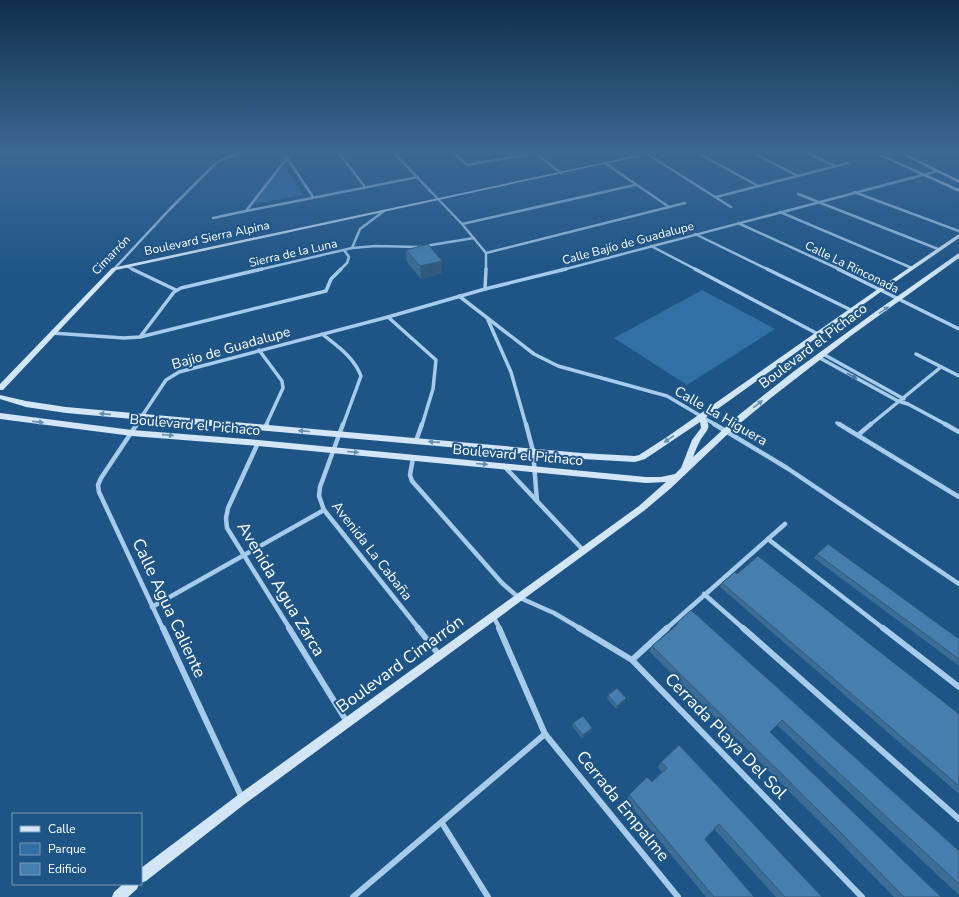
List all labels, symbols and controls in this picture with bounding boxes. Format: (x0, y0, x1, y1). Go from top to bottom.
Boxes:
street label: Boulevard Sierra Alpina (143, 217, 271, 259)
street label: Calle Bajío de Guadalupe (560, 218, 696, 268)
street label: Cimarrón (88, 232, 134, 278)
street label: Sierra de la Luna (247, 235, 339, 271)
street label: Calle La Rinconada (802, 237, 902, 297)
street label: Boulevard el Pichaco (755, 299, 871, 393)
one-way arrow (879, 306, 890, 313)
street label: Bajio de Guadalupe (169, 322, 293, 374)
one-way arrow (847, 373, 858, 379)
street label: Calle La Higuera (671, 382, 771, 450)
one-way arrow (752, 400, 763, 408)
one-way arrow (99, 410, 111, 417)
street label: Boulevard el Pichaco (129, 410, 261, 440)
one-way arrow (32, 419, 45, 425)
one-way arrow (298, 427, 310, 434)
one-way arrow (162, 432, 174, 439)
one-way arrow (664, 435, 675, 443)
one-way arrow (428, 439, 440, 446)
street label: Boulevard el Pichaco (452, 440, 584, 470)
one-way arrow (347, 449, 359, 456)
one-way arrow (476, 461, 488, 468)
street label: Avenida La Cabaña (327, 497, 417, 605)
street label: Avenida Agua Zarca (232, 517, 330, 661)
street label: Calle Agua Caliente (127, 534, 211, 682)
street label: Boulevard Cimarrón (332, 610, 468, 718)
street label: Cerrada Playa Del Sol (660, 668, 792, 804)
street label: Cerrada Empalme (571, 746, 675, 866)
legend (12, 813, 142, 885)
text: Calle (48, 821, 76, 837)
text: Parque (48, 841, 86, 857)
text: Edificio (48, 861, 87, 877)

